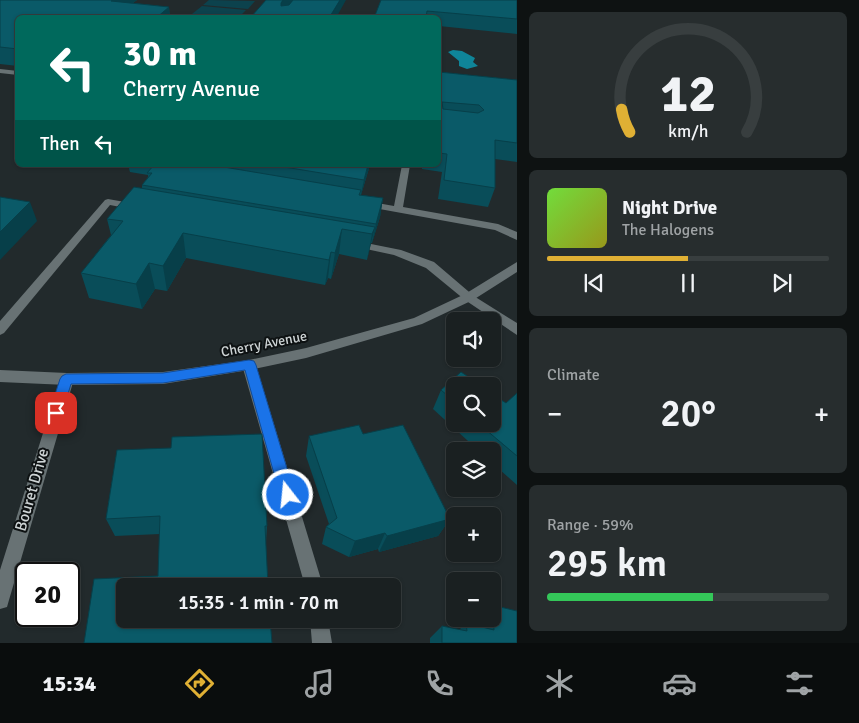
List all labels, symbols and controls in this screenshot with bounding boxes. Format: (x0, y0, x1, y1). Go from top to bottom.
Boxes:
text: 30 m (123, 32, 197, 75)
icon: left (40, 35, 105, 100)
text: 12 (660, 62, 716, 126)
text: Cherry Avenue (123, 75, 260, 102)
text: km/h (668, 120, 708, 142)
icon: left (90, 130, 118, 158)
text: Then (40, 132, 80, 156)
text: Night Drive (622, 196, 717, 220)
text: The Halogens (622, 220, 714, 240)
icon: previous (580, 269, 608, 297)
icon: pause (674, 269, 702, 297)
icon: next (768, 269, 796, 297)
map controls (446, 312, 501, 627)
button: sound (446, 312, 501, 367)
street label: Cherry Avenue (220, 327, 308, 361)
text: Climate (547, 365, 600, 385)
button: search (446, 377, 501, 432)
text: 20° (660, 390, 716, 437)
pin (35, 392, 77, 434)
text: − (547, 397, 562, 431)
text: + (814, 397, 829, 431)
icon: arrive (42, 399, 70, 427)
button: layers (446, 442, 501, 497)
street label: Bouret Drive (11, 446, 53, 534)
position arrow (261, 468, 313, 520)
button: + (446, 507, 501, 562)
text: Range · 59% (547, 515, 633, 535)
text: 295 km (547, 540, 667, 587)
speed limit sign: 20 (15, 562, 80, 627)
button: − (446, 572, 501, 627)
text: 15:35 · 1 min · 70 m (178, 591, 339, 615)
icon: directions (182, 666, 217, 701)
icon: music (302, 666, 337, 701)
icon: phone (422, 666, 457, 701)
icon: climate (542, 666, 577, 701)
icon: car (662, 666, 697, 701)
icon: filters (782, 666, 817, 701)
text: 15:34 (43, 670, 97, 697)

